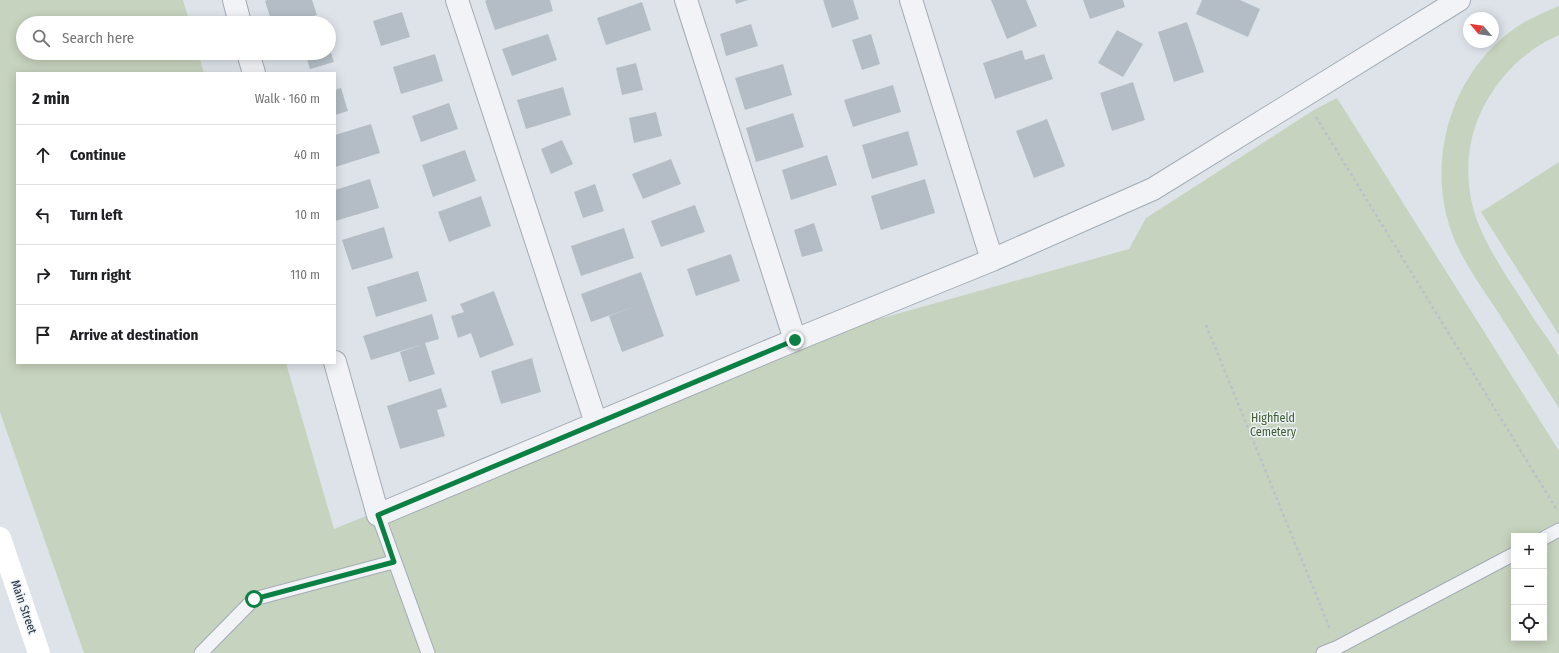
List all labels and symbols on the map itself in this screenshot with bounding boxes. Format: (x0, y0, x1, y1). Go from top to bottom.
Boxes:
north arrow (1463, 12, 1499, 48)
route end (786, 331, 804, 349)
park label: Highfield Cemetery (1250, 411, 1297, 439)
street label: Main Street (8, 578, 40, 636)
route start (245, 590, 263, 608)

